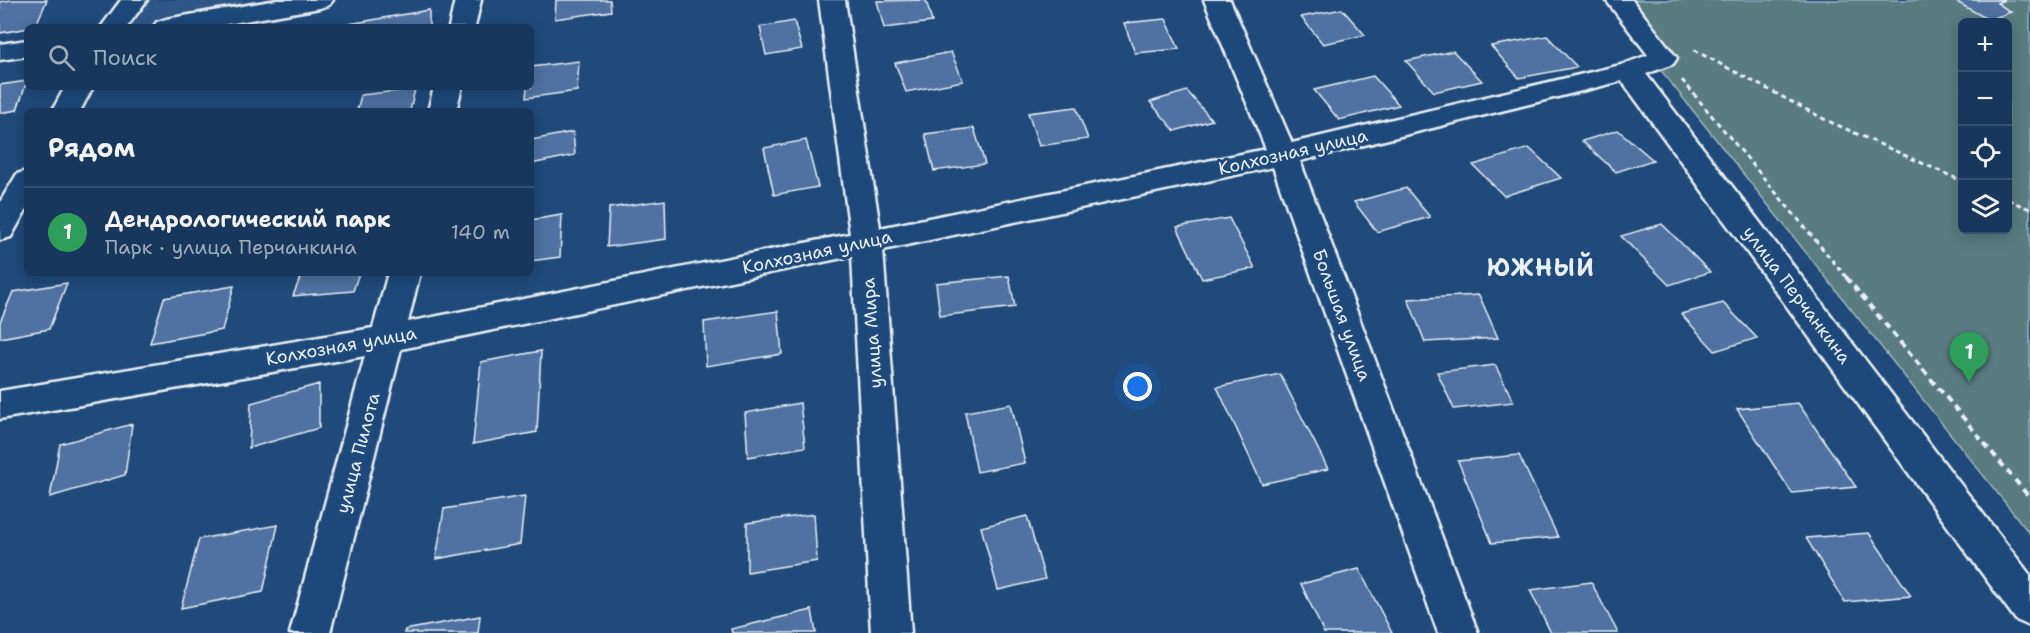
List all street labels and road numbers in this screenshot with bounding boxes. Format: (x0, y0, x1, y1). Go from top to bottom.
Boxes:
street label: Колхозная улица (1216, 123, 1370, 181)
street label: улица Перчанкина (1737, 221, 1857, 369)
street label: Колхозная улица (740, 224, 894, 280)
street label: Большая улица (1307, 246, 1377, 384)
street label: улица Мира (856, 277, 888, 389)
street label: Колхозная улица (264, 321, 418, 371)
street label: улица Пилота (330, 390, 386, 516)

